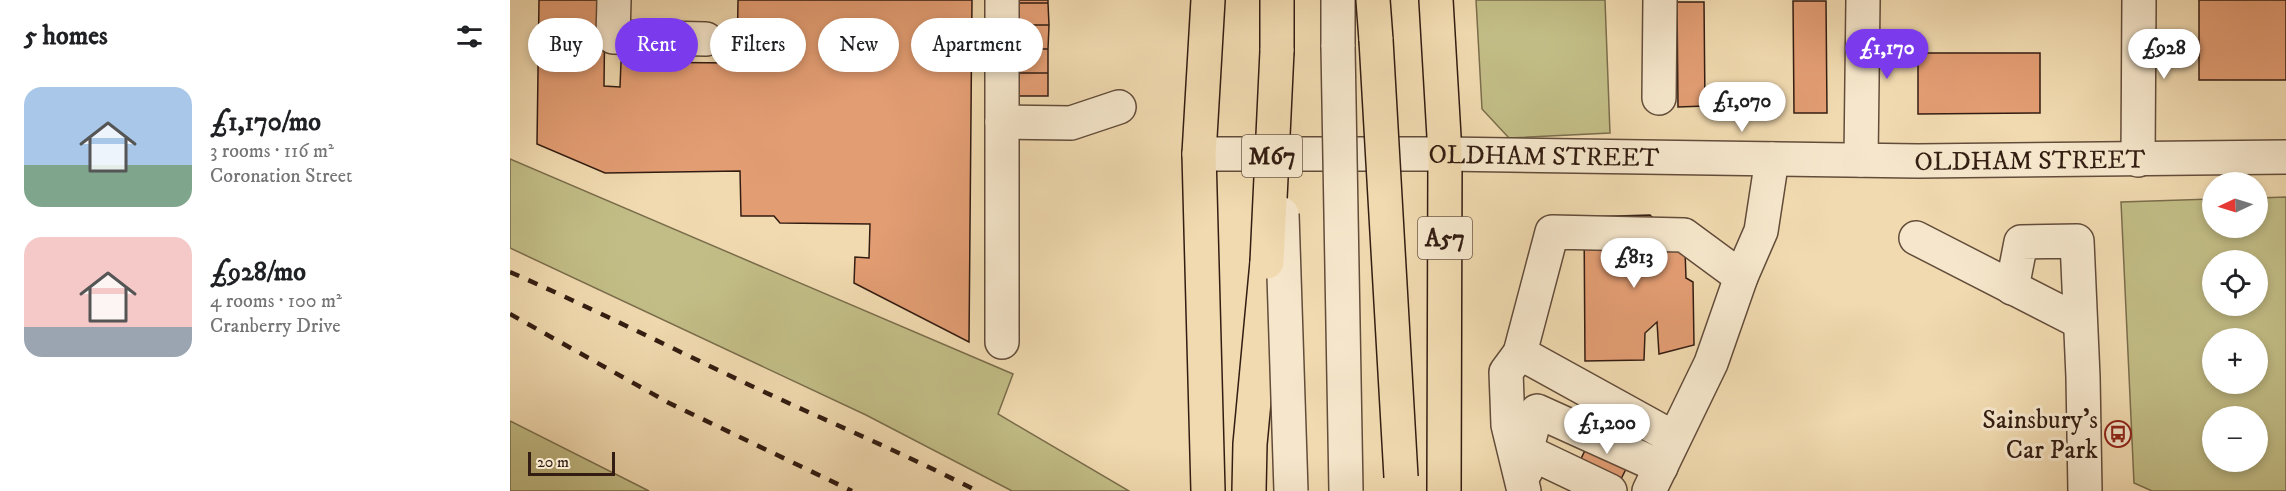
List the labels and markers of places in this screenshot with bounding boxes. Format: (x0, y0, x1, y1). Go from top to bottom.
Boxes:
pin: £1,170 (1838, 29, 1936, 80)
pin: £928 (2128, 29, 2200, 80)
pin: £1,070 (1693, 82, 1791, 133)
pin: £813 (1598, 238, 1670, 289)
pin: £1,200 (1558, 404, 1656, 455)
place label: Sainsbury's Car Park (1982, 404, 2098, 467)
bus stop icon: Sainsbury's Car Park (2103, 419, 2133, 449)

